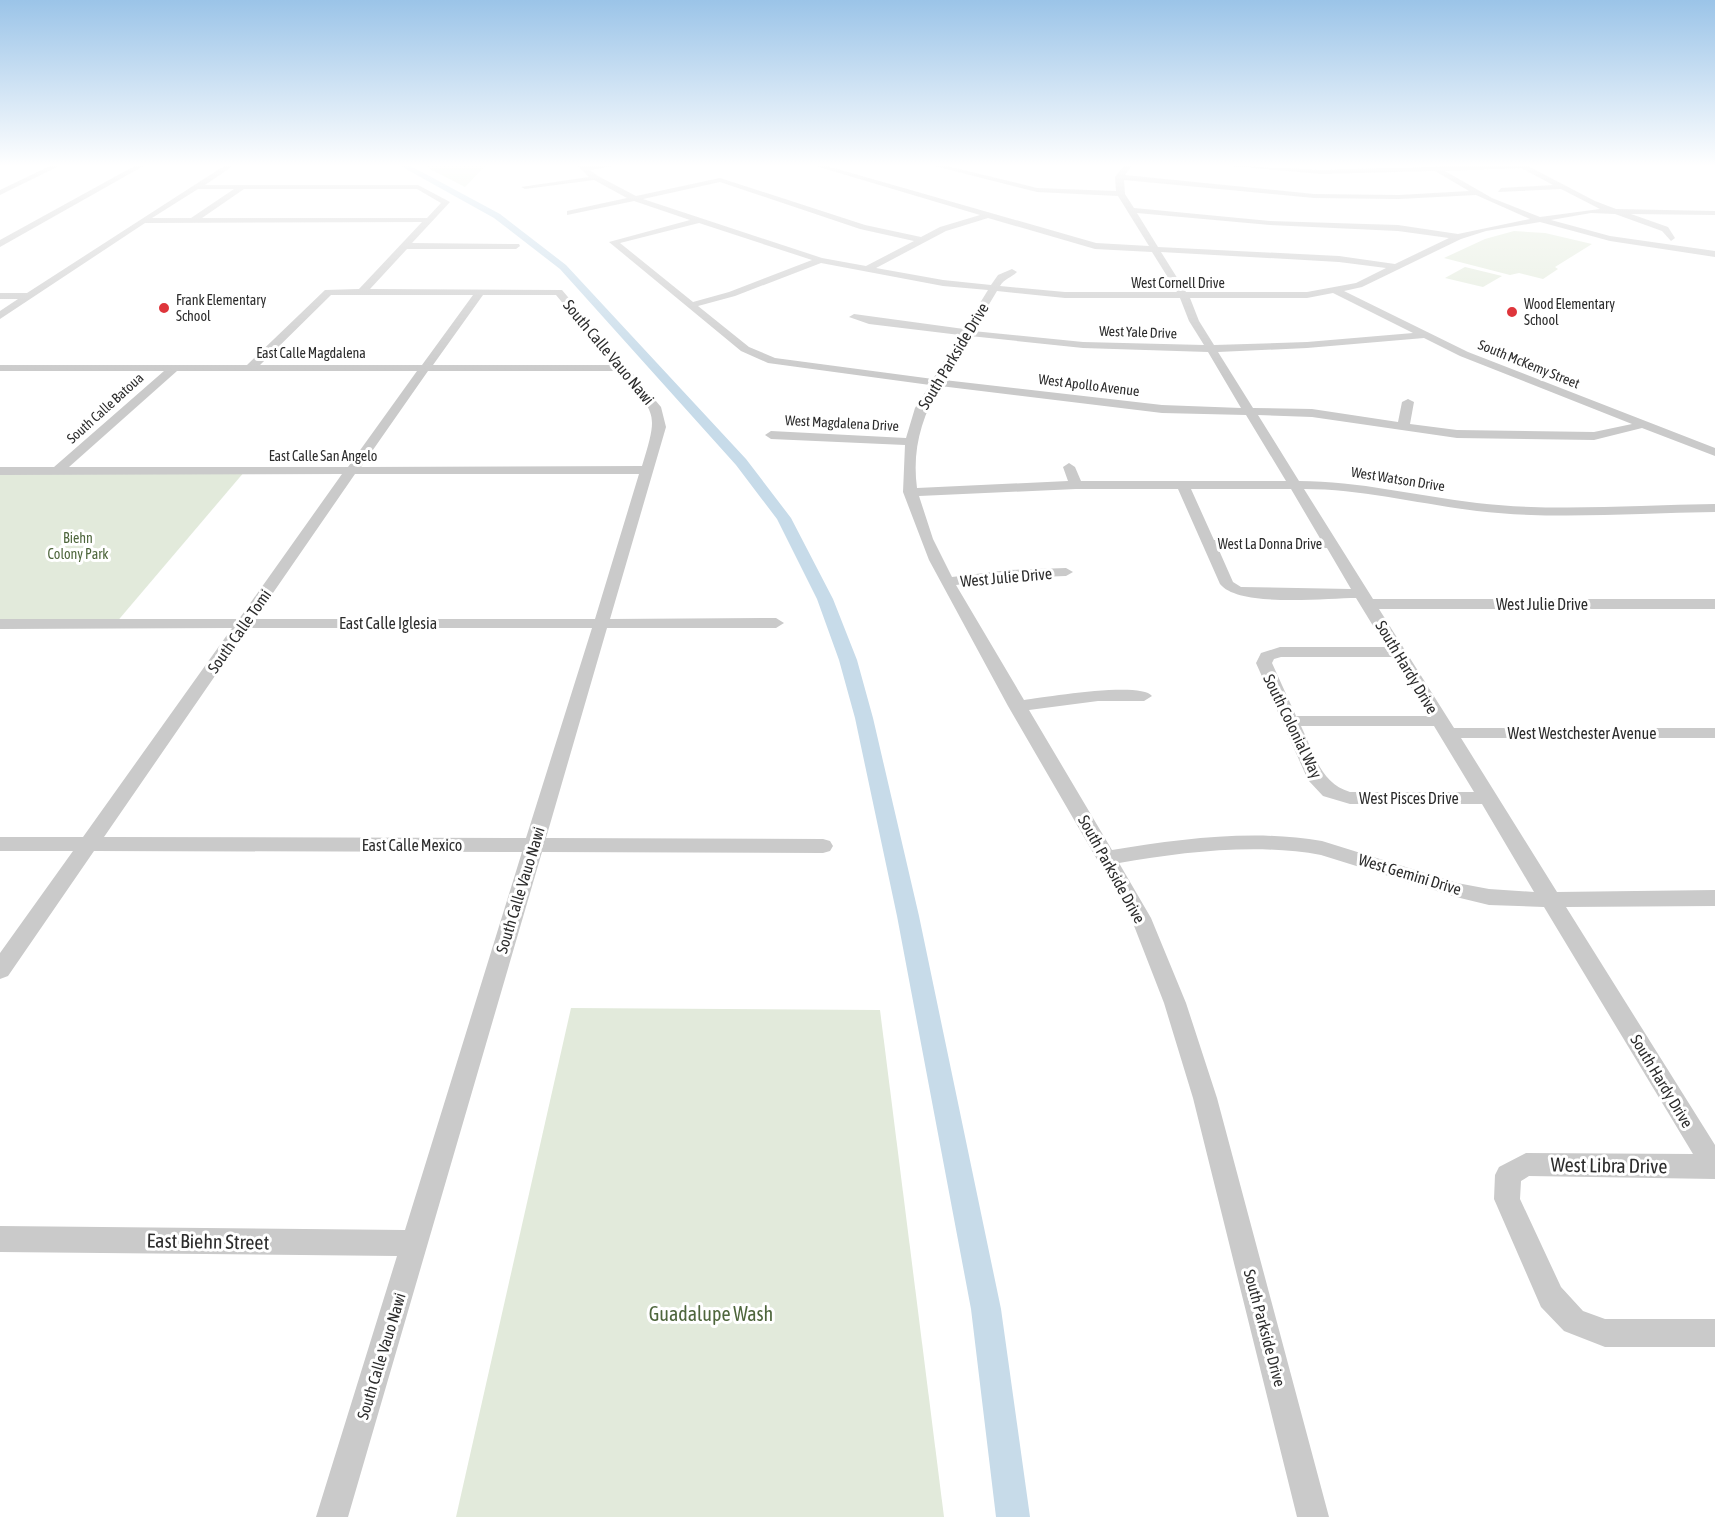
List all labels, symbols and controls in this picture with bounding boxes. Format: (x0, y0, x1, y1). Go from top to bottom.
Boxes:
street label: West Cornell Drive (1131, 275, 1225, 291)
place label: Frank Elementary School (176, 292, 266, 324)
street label: South Calle Vauo Nawi (560, 296, 658, 408)
place label: Wood Elementary School (1524, 296, 1615, 328)
street label: South Parkside Drive (914, 300, 992, 412)
marker: Frank Elementary School (157, 301, 171, 315)
marker: Wood Elementary School (1505, 305, 1519, 319)
street label: West Yale Drive (1099, 323, 1177, 341)
street label: South McKemy Street (1476, 336, 1582, 392)
street label: East Calle Magdalena (256, 345, 366, 361)
street label: South Calle Batoua (64, 370, 146, 446)
street label: West Apollo Avenue (1038, 371, 1140, 399)
street label: West Magdalena Drive (785, 412, 899, 434)
street label: East Calle San Angelo (269, 448, 377, 464)
street label: West Watson Drive (1350, 464, 1446, 494)
park label: Biehn Colony Park (48, 530, 108, 562)
street label: West La Donna Drive (1218, 536, 1322, 552)
street label: West Julie Drive (959, 564, 1053, 590)
street label: South Calle Tomi (204, 586, 274, 676)
street label: West Julie Drive (1496, 595, 1588, 613)
street label: East Calle Iglesia (339, 614, 437, 633)
street label: South Hardy Drive (1371, 617, 1442, 717)
street label: South Colonial Way (1259, 671, 1326, 782)
street label: West Westchester Avenue (1508, 724, 1656, 742)
street label: West Pisces Drive (1359, 789, 1459, 807)
street label: South Parkside Drive (1075, 812, 1149, 926)
street label: South Calle Vauo Nawi (492, 825, 548, 955)
street label: East Calle Mexico (362, 836, 462, 854)
street label: West Gemini Drive (1356, 850, 1464, 898)
street label: South Hardy Drive (1626, 1031, 1697, 1131)
street label: West Libra Drive (1550, 1152, 1668, 1178)
street label: East Biehn Street (147, 1228, 270, 1254)
street label: South Parkside Drive (1241, 1267, 1289, 1389)
street label: South Calle Vauo Nawi (353, 1291, 409, 1421)
park label: Guadalupe Wash (649, 1302, 773, 1325)

